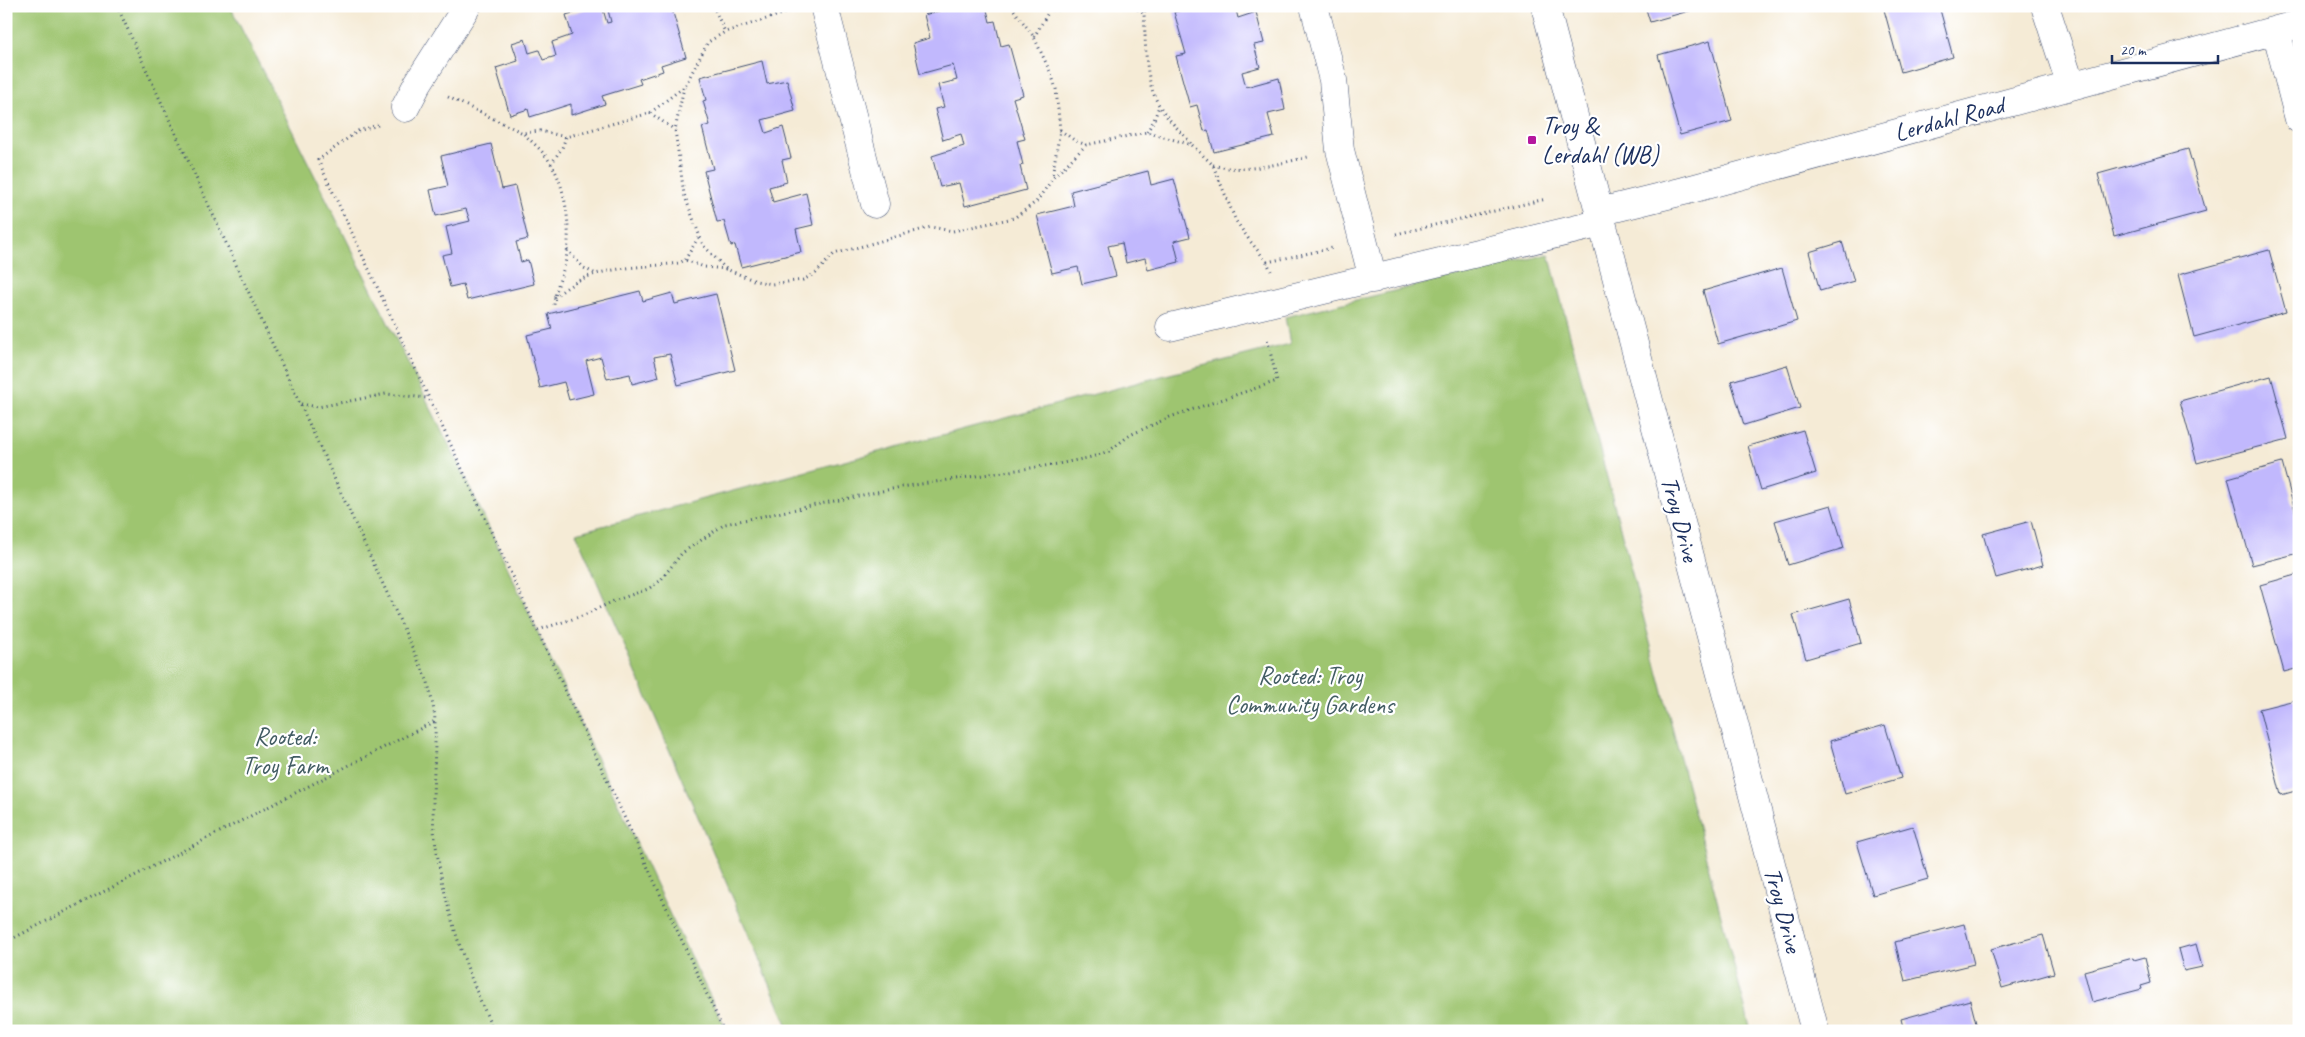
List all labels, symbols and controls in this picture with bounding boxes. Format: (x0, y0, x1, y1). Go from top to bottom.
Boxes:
scale bar (2112, 32, 2219, 64)
text: 20 m (2120, 41, 2147, 60)
street label: Lerdahl Road (1891, 88, 2011, 149)
place label: Troy & Lerdahl (WB) (1542, 110, 1660, 171)
marker: Troy & Lerdahl (WB) (1526, 134, 1538, 146)
street label: Troy Drive (1653, 473, 1707, 567)
park label: Rooted: Troy Community Gardens (1226, 660, 1396, 721)
park label: Rooted: Troy Farm (242, 721, 330, 782)
street label: Troy Drive (1756, 864, 1810, 958)

